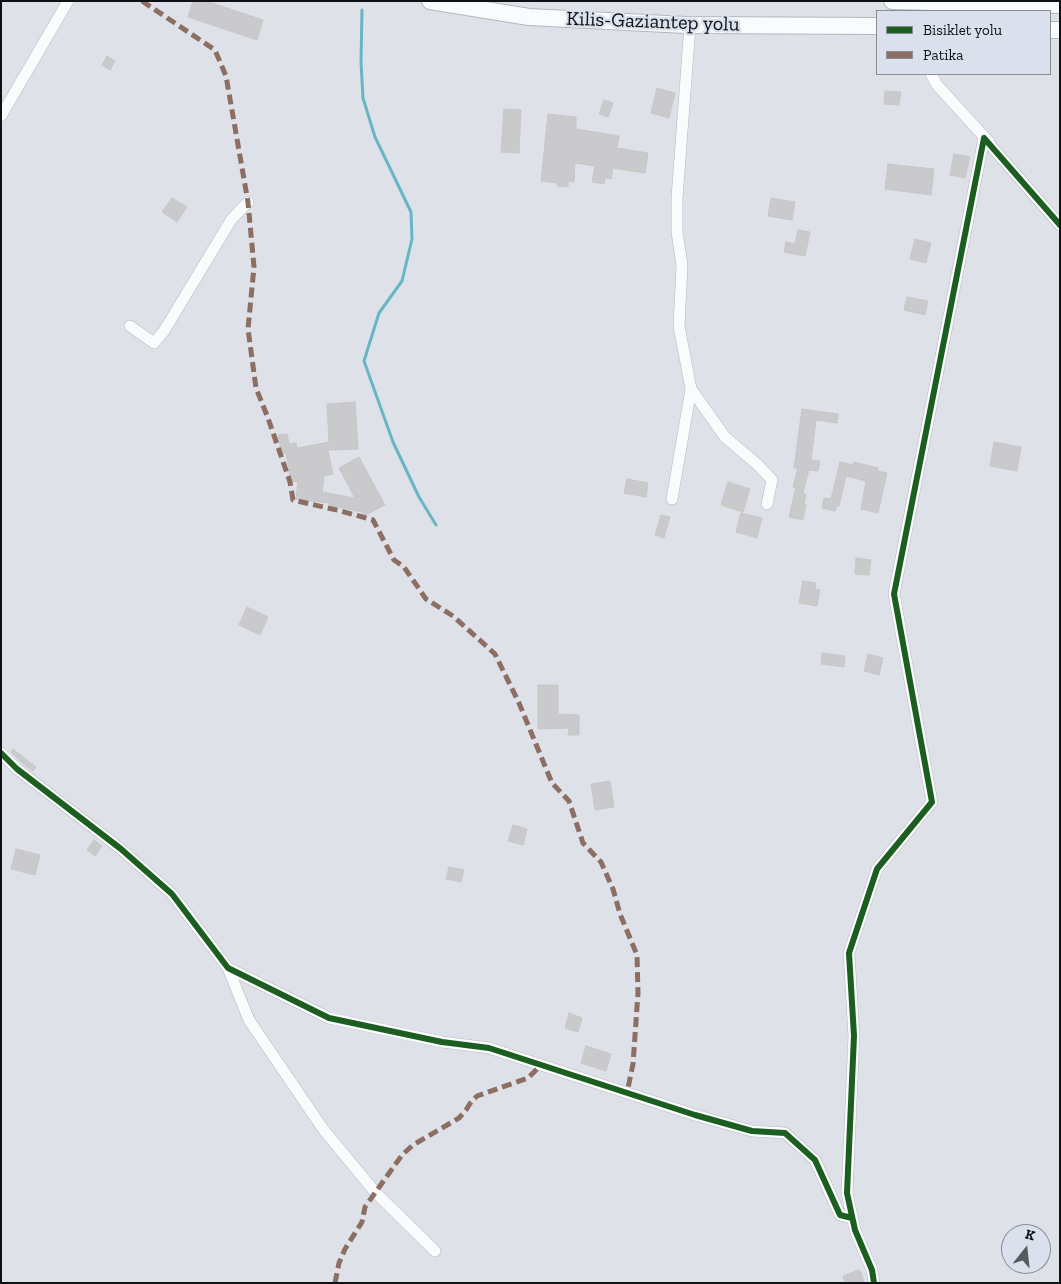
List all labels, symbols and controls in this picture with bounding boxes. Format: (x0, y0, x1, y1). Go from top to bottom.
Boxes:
street label: Kilis-Gaziantep yolu (566, 7, 740, 37)
legend (876, 10, 1051, 75)
text: Bisiklet yolu (923, 21, 1002, 39)
text: Patika (923, 46, 964, 64)
north arrow (1001, 1224, 1051, 1274)
text: K (1023, 1226, 1037, 1245)

